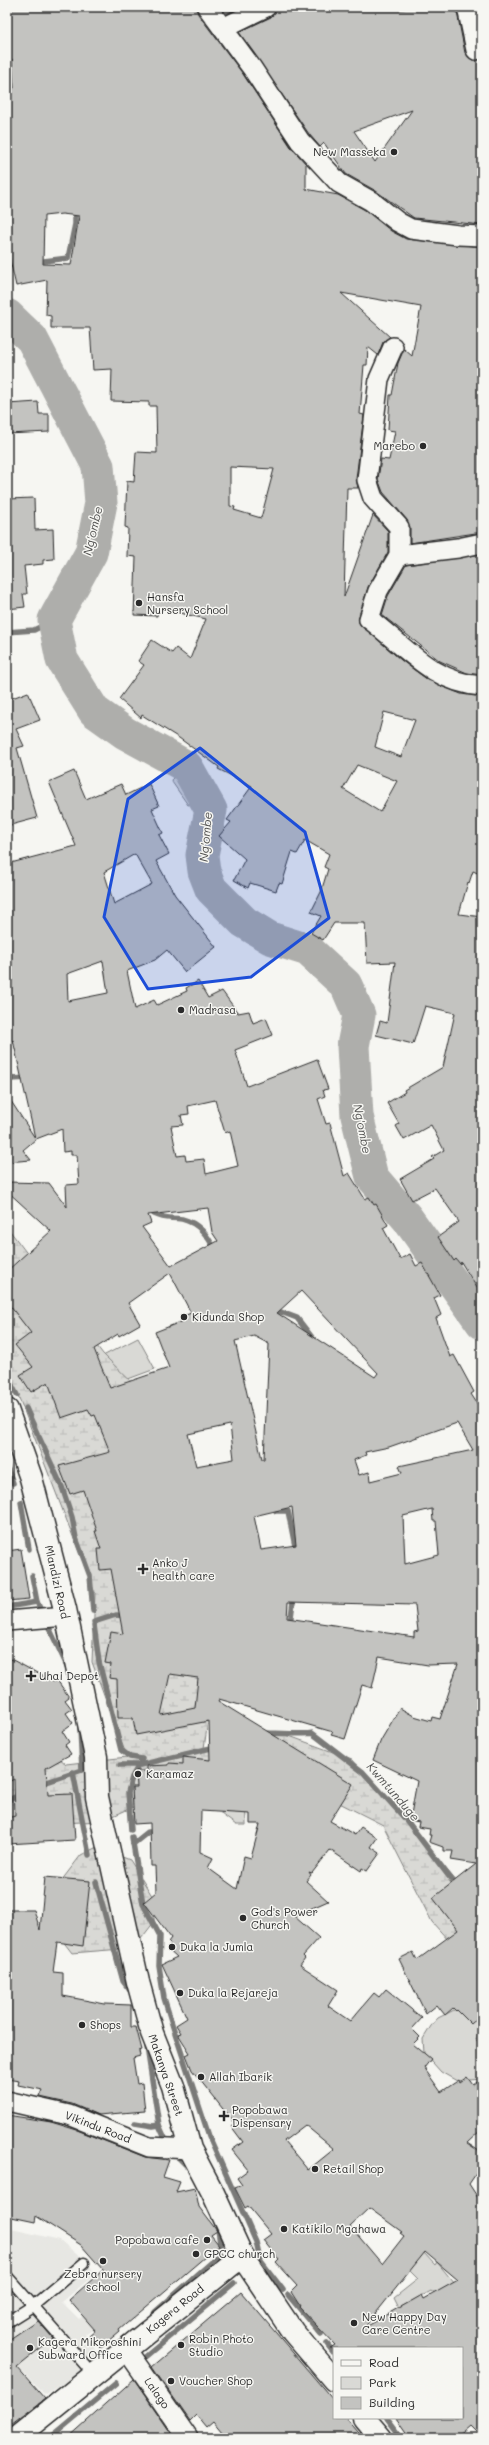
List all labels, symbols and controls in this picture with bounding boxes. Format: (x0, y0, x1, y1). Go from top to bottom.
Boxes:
place label: New Masseka (313, 144, 386, 159)
marker: New Masseka (389, 147, 399, 157)
place label: Marebo (374, 438, 415, 453)
marker: Marebo (418, 441, 428, 451)
water label: Ng'ombe (79, 505, 105, 557)
place label: Hansfa Nursery School (147, 589, 228, 617)
marker: Hansfa Nursery School (134, 598, 144, 608)
water label: Ng'ombe (195, 811, 215, 863)
place label: Madrasa (189, 1002, 236, 1017)
marker: Madrasa (176, 1005, 186, 1015)
water label: Ng'ombe (350, 1103, 376, 1155)
place label: Kidunda Shop (192, 1309, 264, 1324)
marker: Kidunda Shop (179, 1312, 189, 1322)
street label: Mlandizi Road (42, 1544, 73, 1620)
place label: Anko J health care (152, 1555, 215, 1583)
marker: Anko J health care (137, 1563, 149, 1575)
place label: Uhai Depot (39, 1668, 99, 1683)
marker: Uhai Depot (26, 1671, 36, 1681)
water label: Kwmtunduge (364, 1758, 424, 1824)
place label: Karamaz (146, 1766, 194, 1781)
marker: Karamaz (133, 1769, 143, 1779)
place label: God's Power Church (251, 1904, 318, 1932)
marker: God's Power Church (238, 1913, 248, 1923)
place label: Duka la Jumla (180, 1939, 254, 1954)
marker: Duka la Jumla (167, 1942, 177, 1952)
place label: Duka la Rejareja (188, 1985, 278, 2000)
marker: Duka la Rejareja (175, 1988, 185, 1998)
place label: Shops (90, 2017, 121, 2032)
marker: Shops (77, 2020, 87, 2030)
street label: Makanya Street (145, 2032, 188, 2118)
place label: Allah Ibarik (209, 2069, 272, 2084)
marker: Allah Ibarik (196, 2072, 206, 2082)
place label: Popobawa Dispensary (232, 2102, 292, 2130)
street label: Vikindu Road (63, 2107, 133, 2146)
marker: Popobawa Dispensary (219, 2111, 229, 2121)
place label: Retail Shop (323, 2161, 384, 2176)
marker: Retail Shop (310, 2164, 320, 2174)
place label: Katikilo Mgahawa (292, 2221, 386, 2236)
marker: Katikilo Mgahawa (279, 2224, 289, 2234)
place label: Popobawa cafe (115, 2232, 199, 2247)
marker: Popobawa cafe (202, 2235, 212, 2245)
place label: GPCC church (204, 2246, 275, 2261)
marker: GPCC church (191, 2249, 201, 2259)
marker: Zebra nursery school (98, 2256, 108, 2266)
place label: Zebra nursery school (64, 2266, 142, 2294)
street label: Kagera Road (143, 2281, 207, 2336)
place label: New Happy Day Care Centre (362, 2309, 447, 2337)
marker: New Happy Day Care Centre (349, 2318, 359, 2328)
place label: Robin Photo Studio (189, 2331, 254, 2359)
place label: Kagera Mikoroshini Subward Office (38, 2334, 142, 2362)
marker: Robin Photo Studio (176, 2340, 186, 2350)
marker: Kagera Mikoroshini Subward Office (25, 2343, 35, 2353)
legend (333, 2347, 463, 2419)
text: Road (369, 2354, 399, 2370)
place label: Voucher Shop (179, 2373, 253, 2388)
street label: Lalago (141, 2374, 174, 2412)
text: Park (369, 2374, 396, 2390)
marker: Voucher Shop (166, 2376, 176, 2386)
text: Building (369, 2394, 415, 2410)

